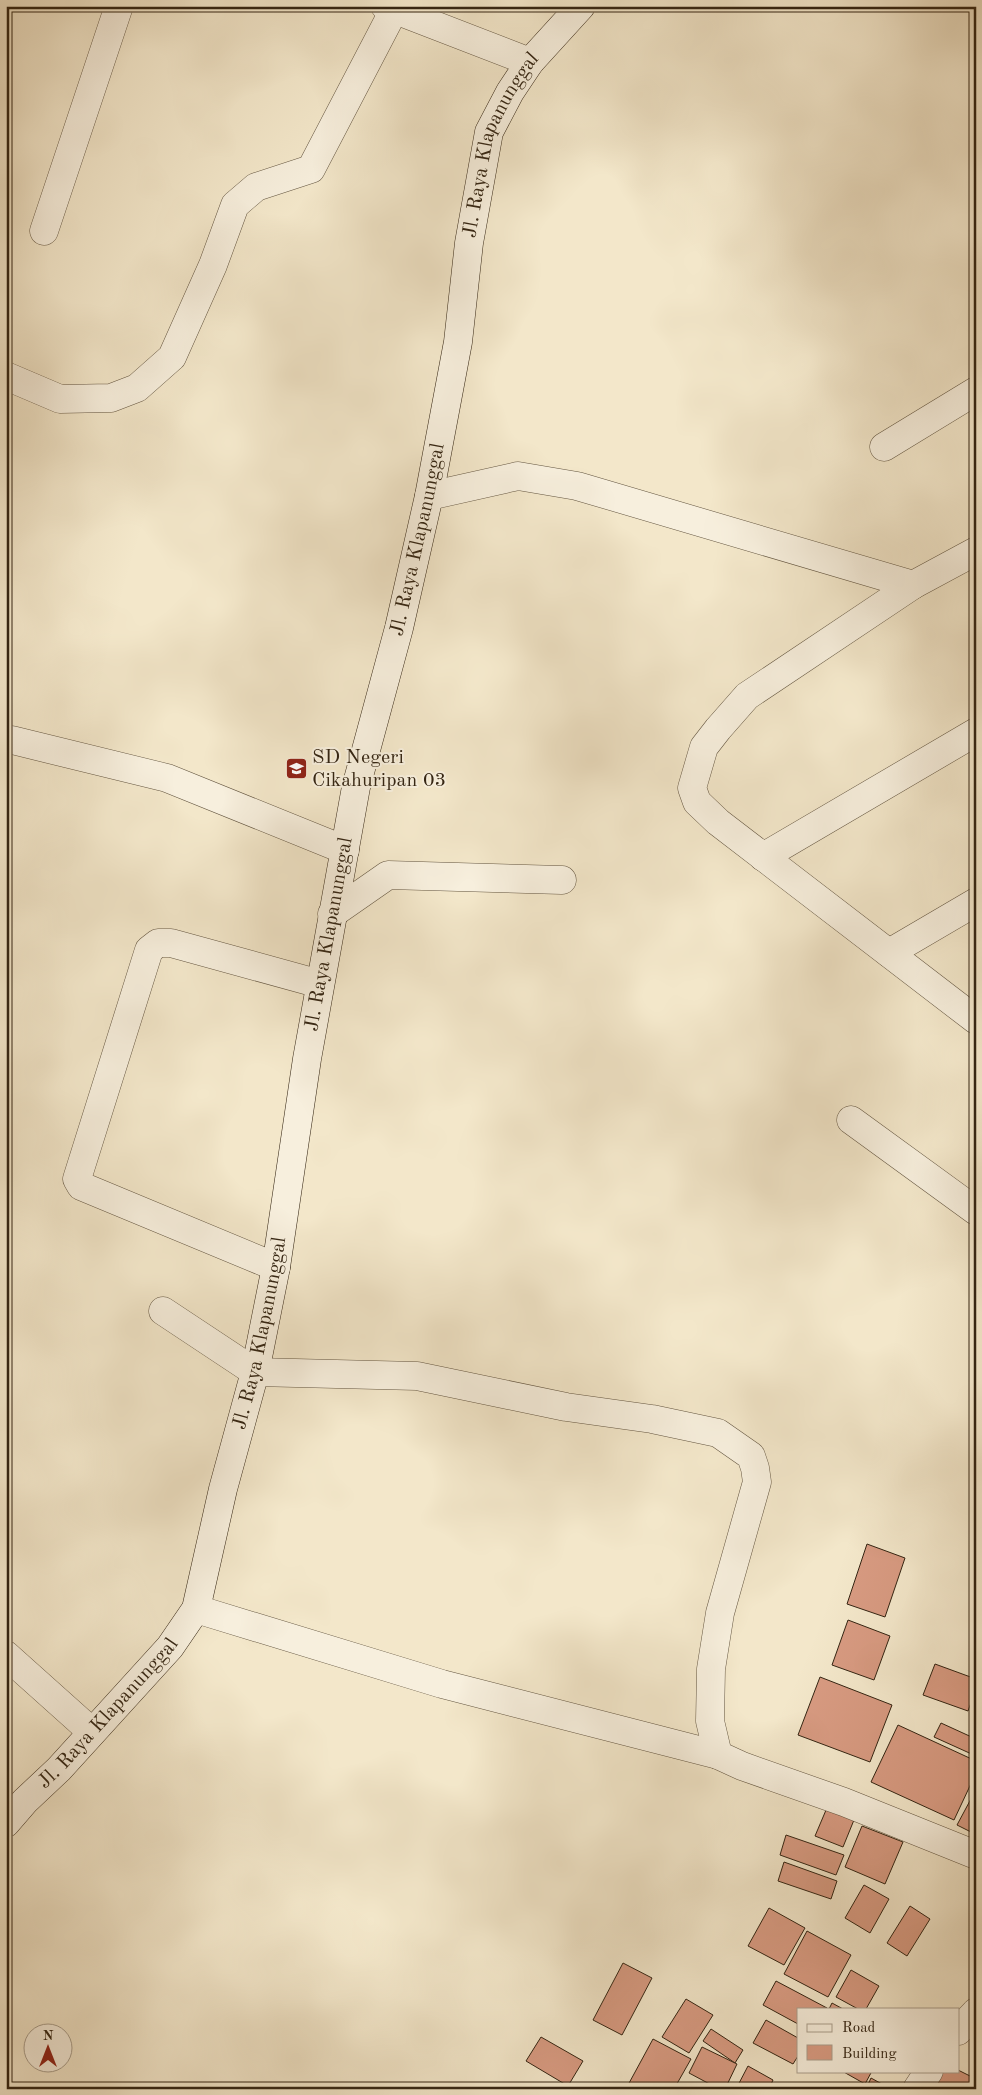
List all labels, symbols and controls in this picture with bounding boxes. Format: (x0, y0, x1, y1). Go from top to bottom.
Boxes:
street label: Jl. Raya Klapanunggal (460, 49, 543, 239)
street label: Jl. Raya Klapanunggal (387, 442, 449, 638)
place label: SD Negeri Cikahuripan 03 (312, 748, 446, 791)
school or university icon: SD Negeri Cikahuripan 03 (284, 757, 308, 781)
street label: Jl. Raya Klapanunggal (302, 836, 357, 1033)
street label: Jl. Raya Klapanunggal (230, 1236, 290, 1432)
street label: Jl. Raya Klapanunggal (35, 1635, 183, 1793)
legend (797, 2008, 960, 2072)
text: Road (842, 2021, 876, 2036)
north arrow (22, 2022, 72, 2072)
text: N (43, 2029, 54, 2043)
text: Building (842, 2047, 897, 2062)

